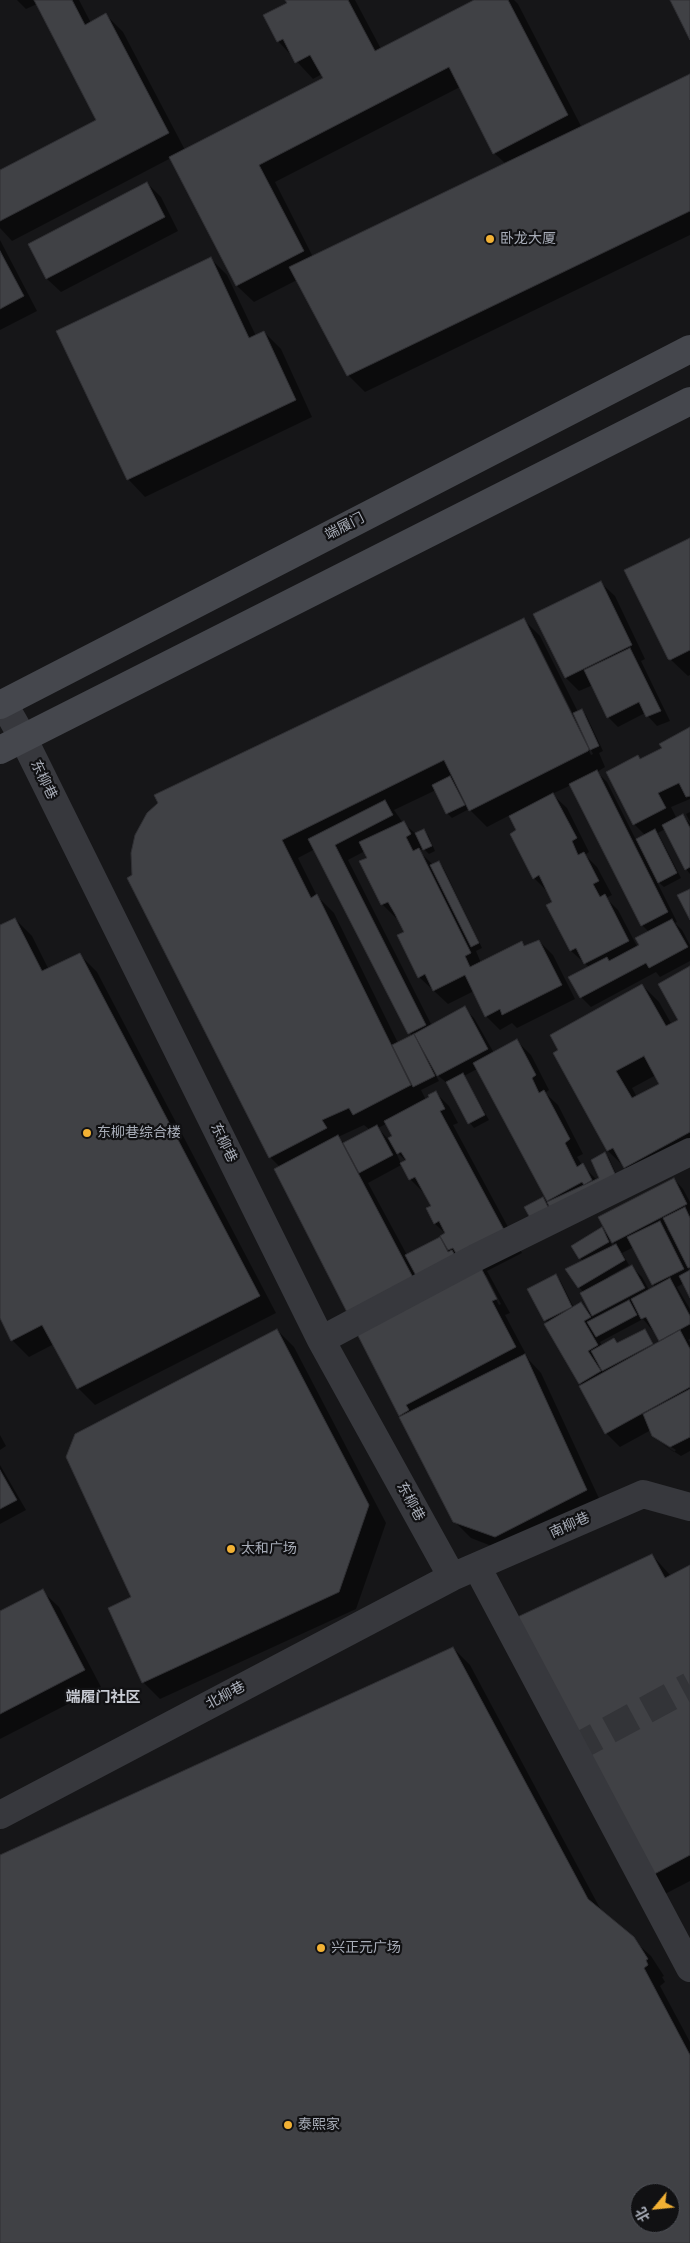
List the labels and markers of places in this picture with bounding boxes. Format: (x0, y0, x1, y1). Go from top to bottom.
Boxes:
place label: 卧龙大厦 (500, 231, 556, 247)
marker: 卧龙大厦 (484, 233, 496, 245)
place label: 东柳巷综合楼 (97, 1125, 181, 1141)
marker: 东柳巷综合楼 (81, 1127, 93, 1139)
place label: 太和广场 (241, 1541, 297, 1557)
marker: 太和广场 (225, 1543, 237, 1555)
place label: 兴正元广场 (331, 1940, 401, 1956)
marker: 兴正元广场 (315, 1942, 327, 1954)
place label: 泰熙家 (298, 2117, 340, 2133)
marker: 泰熙家 (282, 2119, 294, 2131)

